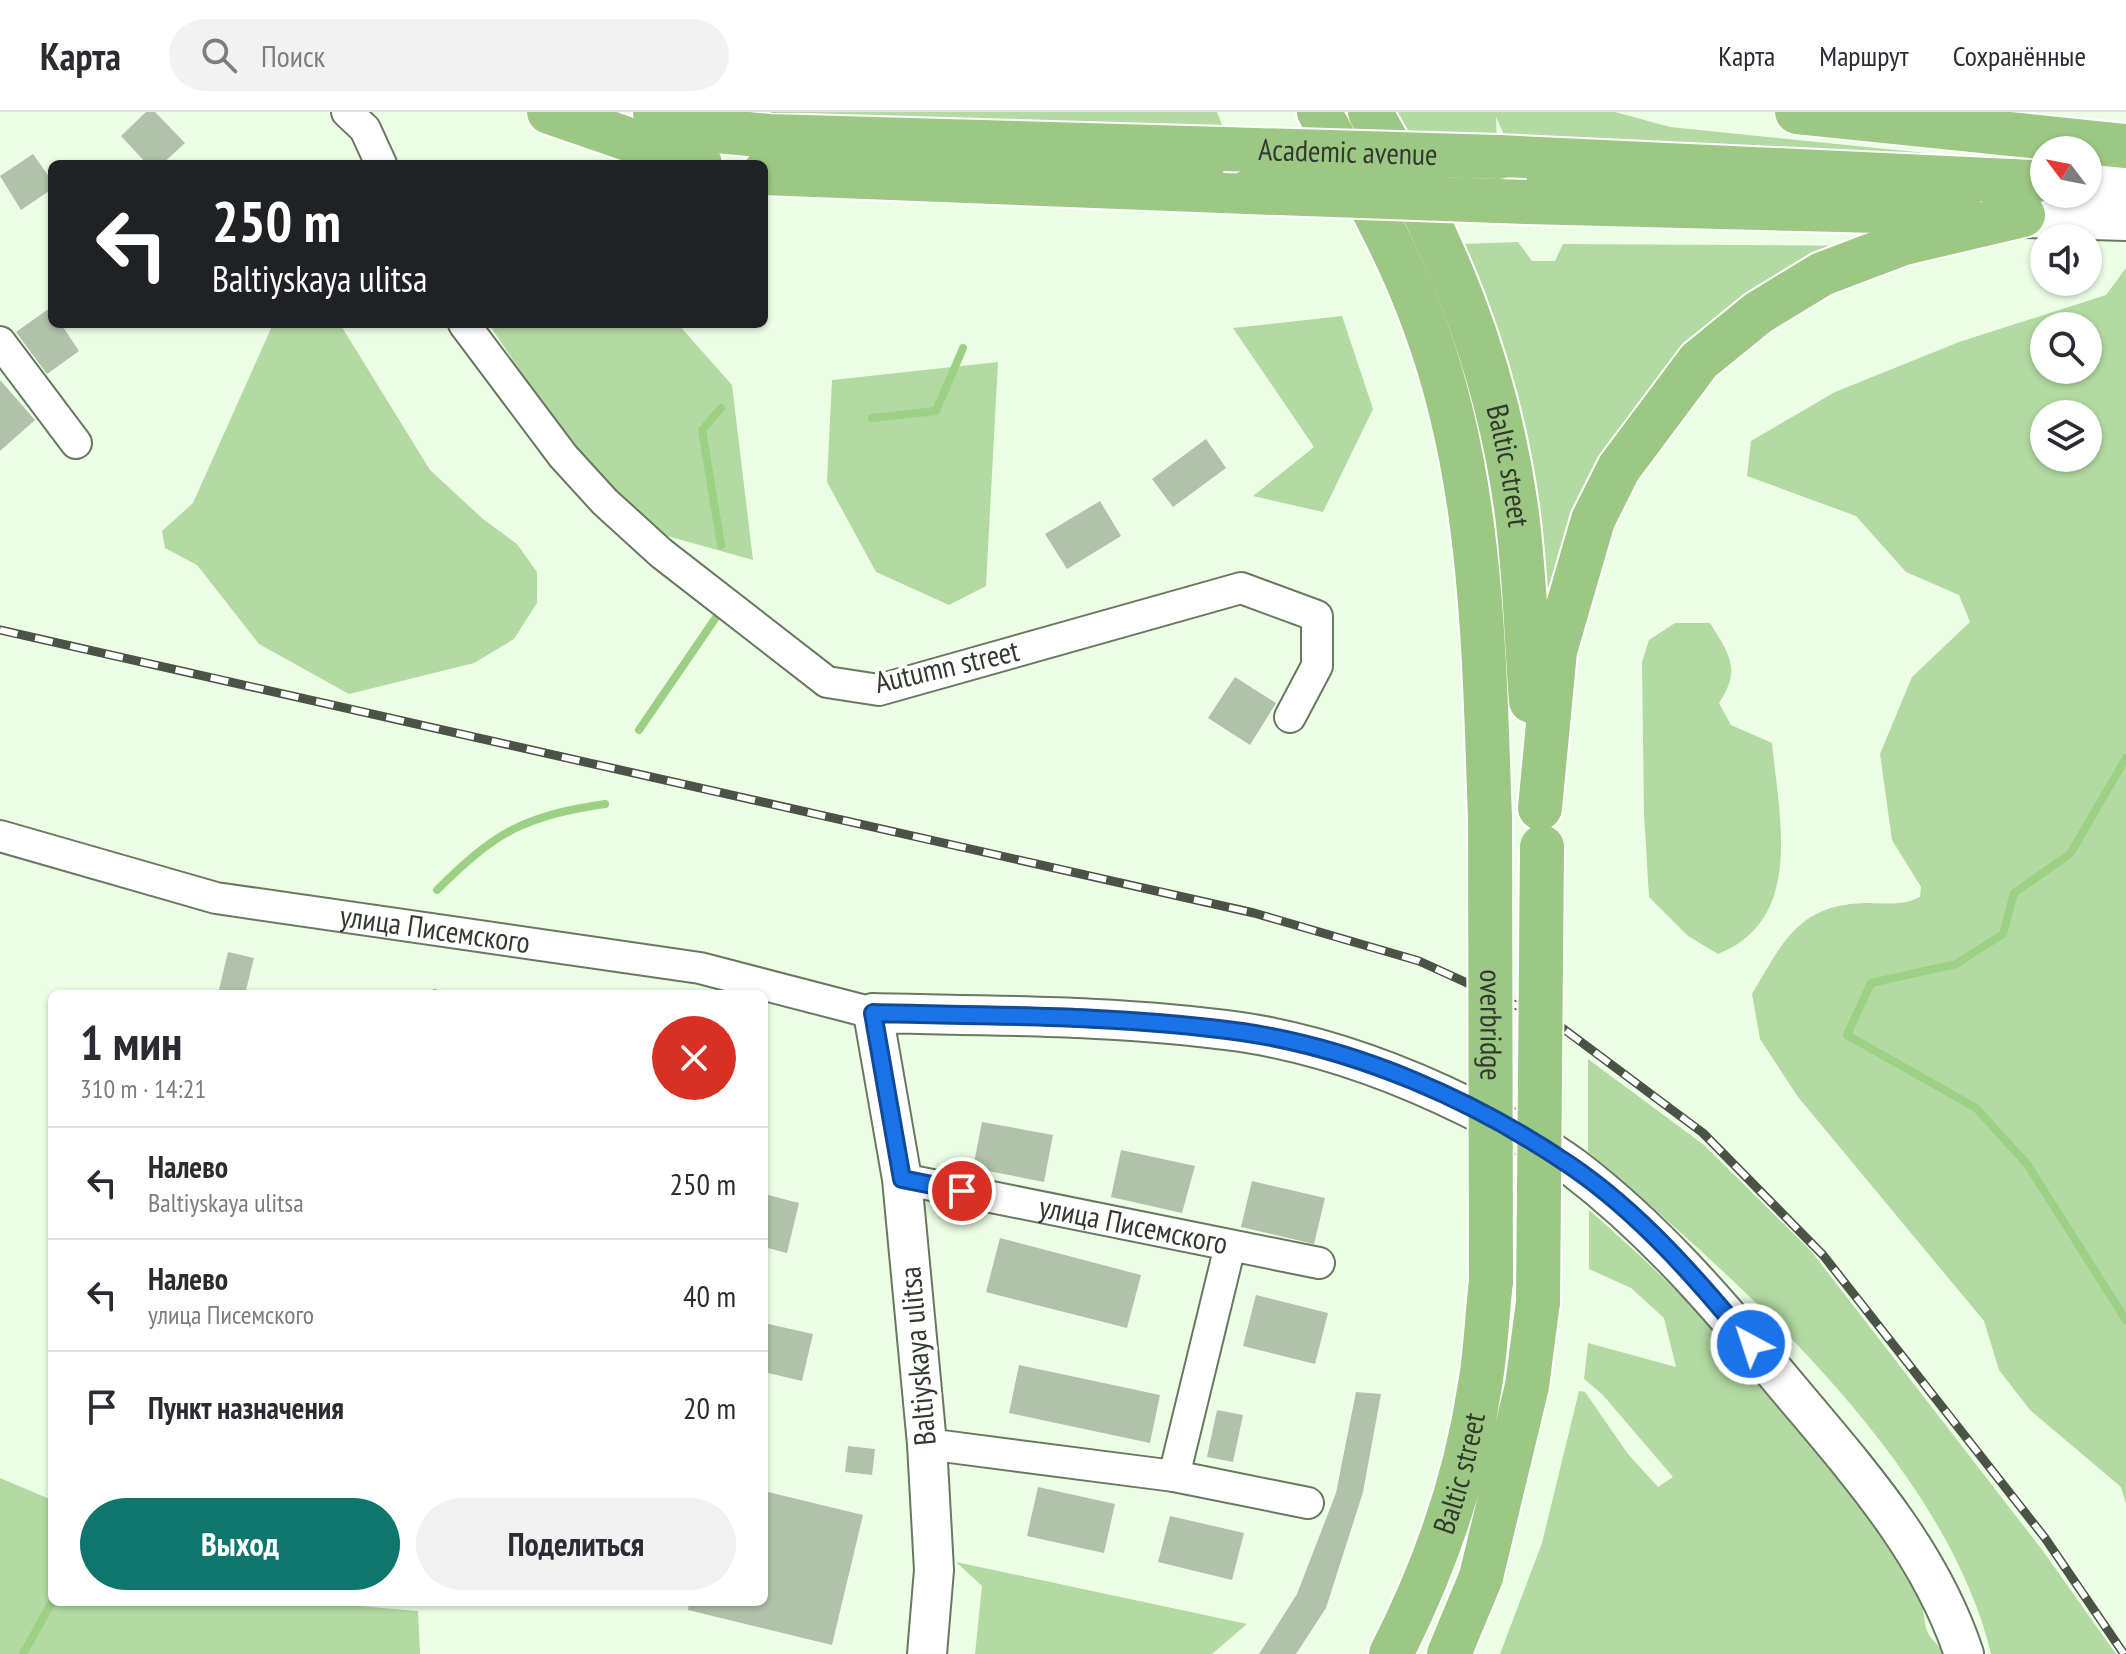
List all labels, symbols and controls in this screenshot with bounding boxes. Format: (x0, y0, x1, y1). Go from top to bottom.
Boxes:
search box (169, 19, 729, 91)
text: Карта (40, 31, 121, 80)
icon: search (197, 33, 241, 77)
text: Поиск (261, 36, 325, 75)
text: Карта (1718, 37, 1775, 74)
text: Маршрут (1819, 37, 1909, 74)
text: Сохранённые (1953, 37, 2086, 74)
street label: Academic avenue (1258, 129, 1438, 173)
north arrow (2030, 136, 2102, 208)
map controls (2030, 136, 2102, 472)
text: 250 m (212, 185, 341, 257)
icon: left (80, 192, 184, 296)
button: sound (2030, 224, 2102, 296)
text: Baltiyskaya ulitsa (212, 255, 427, 302)
button: search (2030, 312, 2102, 384)
street label: Baltic street (1478, 400, 1539, 530)
button: layers (2030, 400, 2102, 472)
street label: Autumn street (871, 630, 1023, 701)
street label: улица Писемского (338, 895, 533, 961)
street label: overbridge (1472, 969, 1512, 1081)
text: 1 мин (80, 1011, 182, 1073)
button: close (652, 1016, 736, 1100)
text: 310 m · 14:21 (80, 1072, 206, 1105)
text: Налево (148, 1147, 228, 1186)
pin (928, 1157, 996, 1225)
icon: left (80, 1161, 124, 1205)
text: 250 m (670, 1164, 736, 1203)
icon: arrive (940, 1169, 984, 1213)
text: Baltiyskaya ulitsa (148, 1186, 304, 1219)
street label: улица Писемского (1036, 1186, 1231, 1262)
text: Налево (148, 1259, 228, 1298)
street label: Baltiyskaya ulitsa (889, 1265, 944, 1447)
icon: left (80, 1273, 124, 1317)
text: 40 m (683, 1276, 736, 1315)
text: улица Писемского (148, 1298, 314, 1331)
position arrow (1709, 1302, 1793, 1386)
icon: arrive (80, 1385, 124, 1429)
text: Пункт назначения (148, 1388, 344, 1427)
text: 20 m (683, 1388, 736, 1427)
street label: Baltic street (1423, 1409, 1493, 1539)
button: Выход (80, 1498, 400, 1590)
button: Поделиться (416, 1498, 736, 1590)

